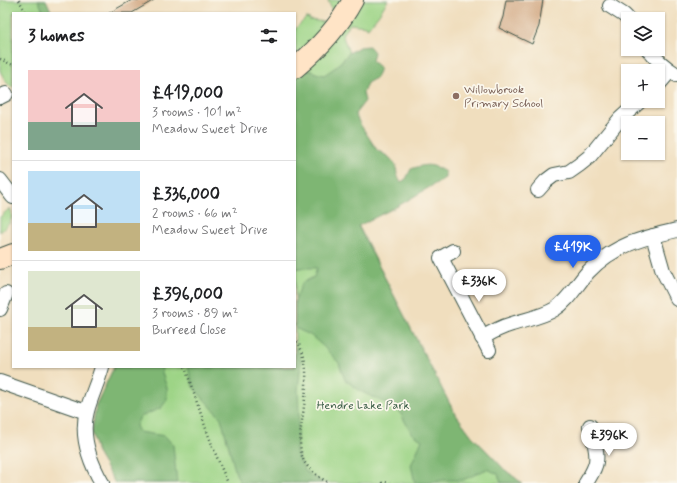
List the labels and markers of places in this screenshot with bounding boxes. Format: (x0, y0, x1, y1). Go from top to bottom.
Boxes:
place label: Willowbrook Primary School (464, 82, 543, 112)
marker: Willowbrook Primary School (451, 91, 461, 101)
pin: £419K (545, 235, 601, 269)
pin: £336K (451, 269, 507, 303)
pin: £396K (581, 423, 637, 457)

